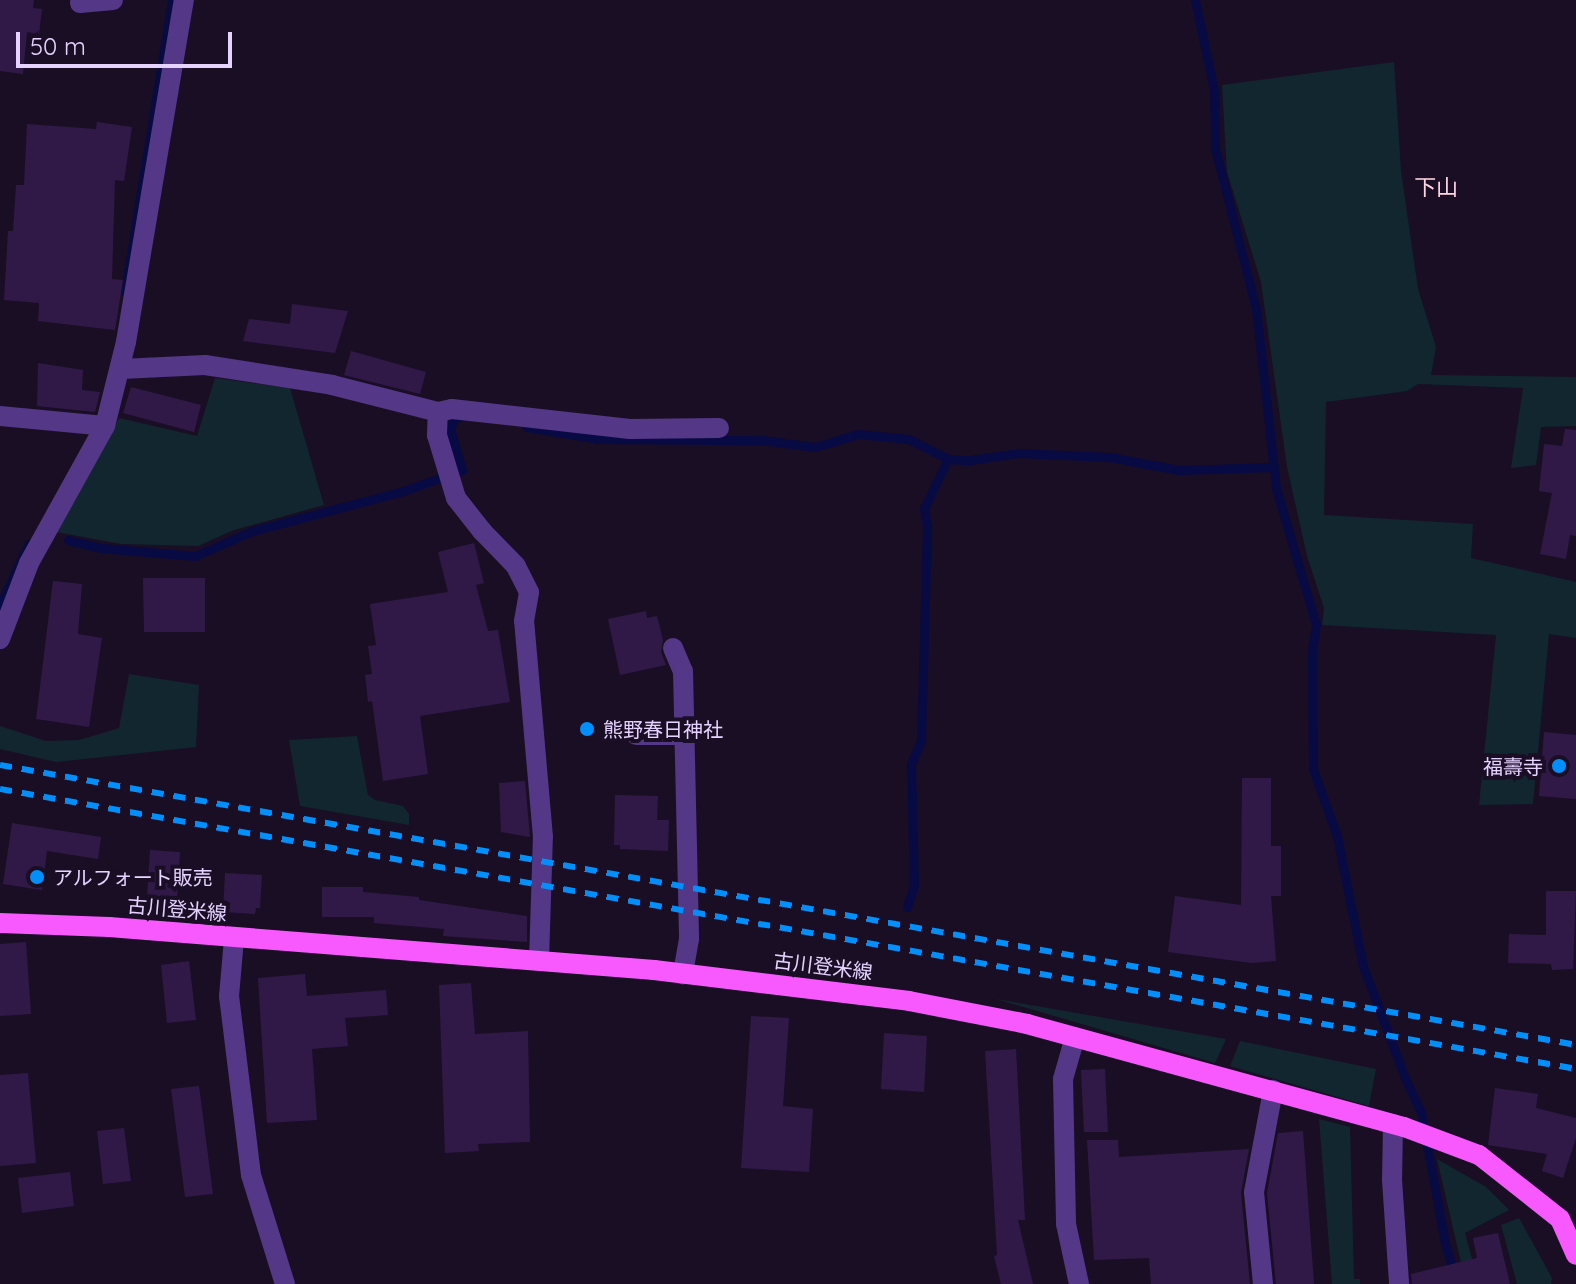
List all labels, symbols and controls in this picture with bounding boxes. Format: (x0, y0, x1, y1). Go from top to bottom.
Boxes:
scale bar (20, 16, 236, 66)
text: 50 m (30, 31, 86, 61)
district label: 下山 (1414, 175, 1458, 201)
place label: 熊野春日神社 (603, 717, 723, 741)
marker: 熊野春日神社 (578, 720, 596, 738)
place label: 福壽寺 (1483, 754, 1543, 778)
marker: 福壽寺 (1550, 757, 1568, 775)
place label: アルフォート販売 (53, 865, 213, 889)
marker: アルフォート販売 (28, 868, 46, 886)
street label: 古川登米線 (126, 893, 228, 925)
street label: 古川登米線 (772, 948, 874, 984)

